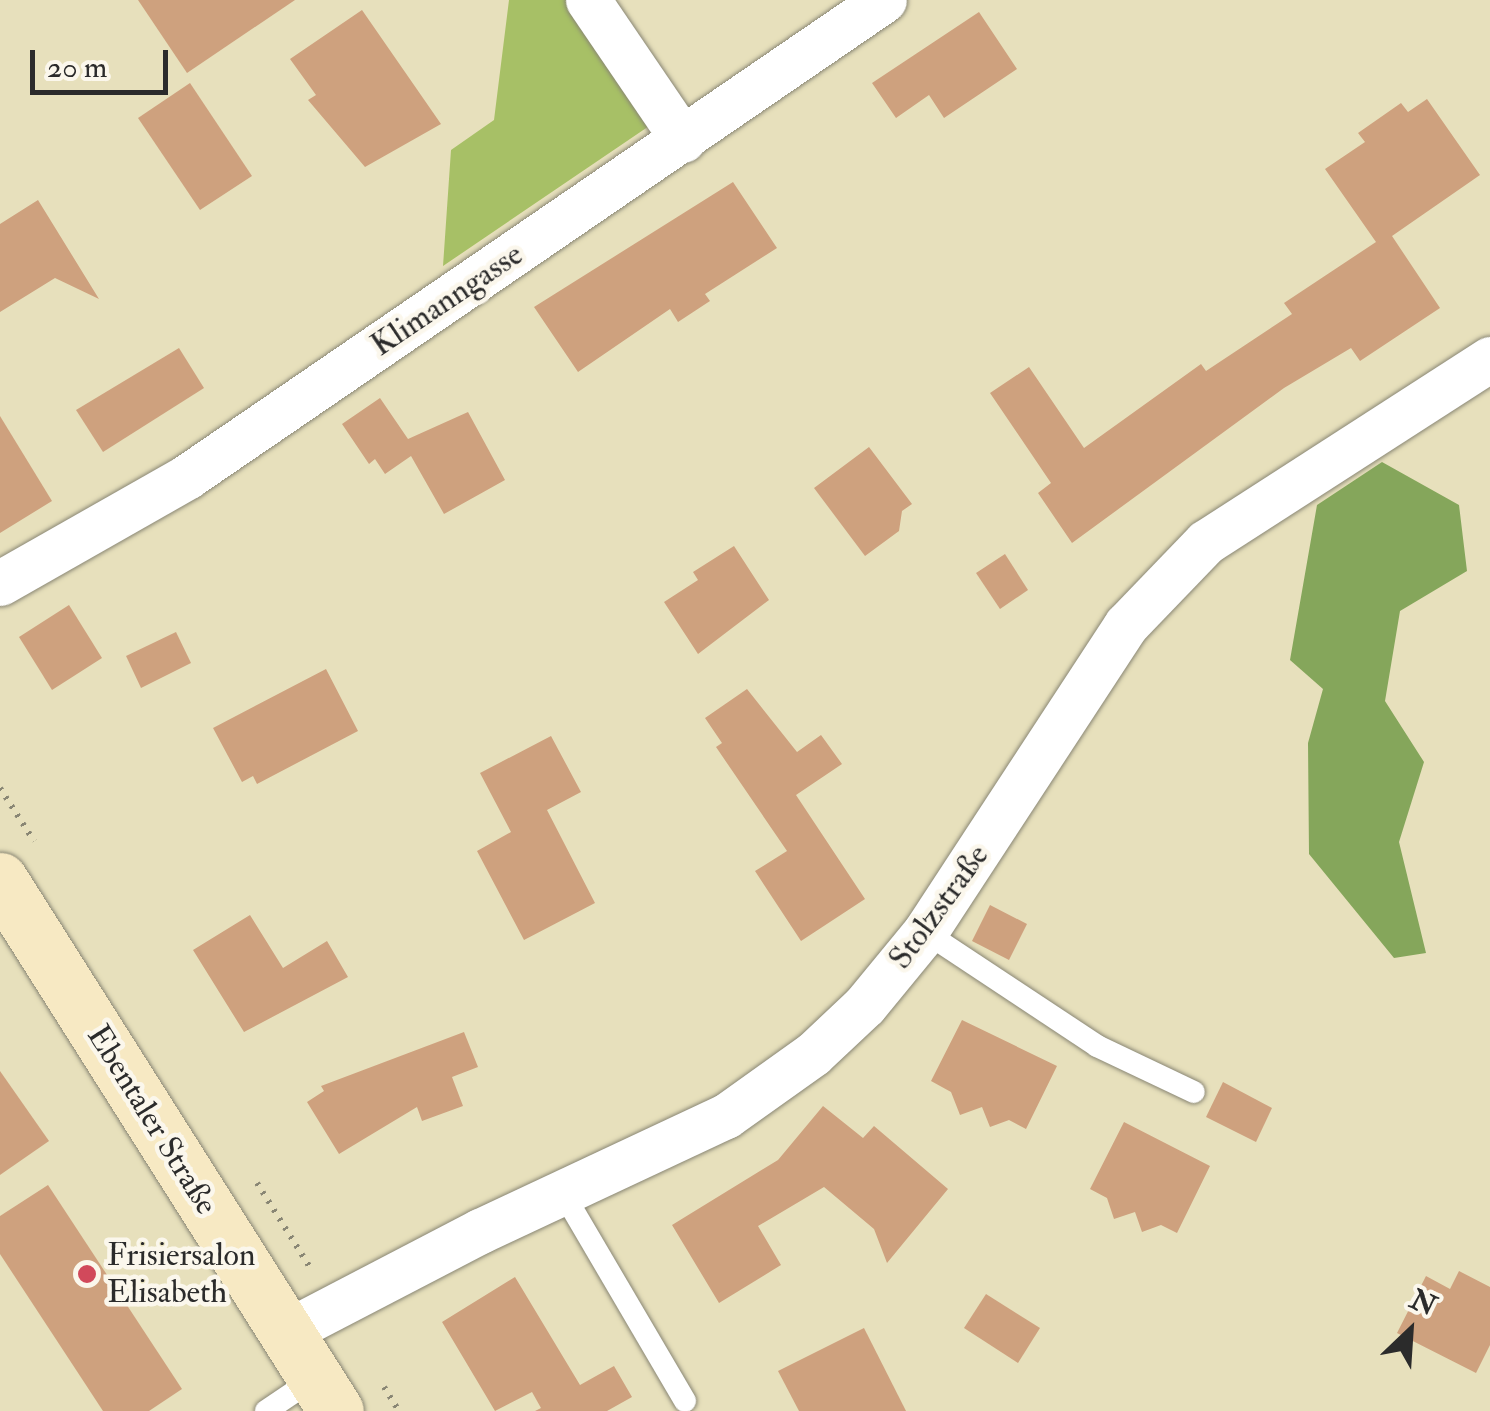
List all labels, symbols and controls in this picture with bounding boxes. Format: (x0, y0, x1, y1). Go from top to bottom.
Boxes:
scale bar (35, 30, 172, 92)
text: 20 m (47, 49, 107, 86)
street label: Klimanngasse (364, 235, 530, 365)
street label: Stolzstraße (881, 837, 997, 977)
street label: Ebentaler Straße (78, 1018, 226, 1222)
place label: Frisiersalon Elisabeth (107, 1237, 255, 1312)
marker: Frisiersalon Elisabeth (76, 1263, 98, 1285)
north arrow (1360, 1281, 1460, 1381)
text: N (1404, 1282, 1442, 1325)

